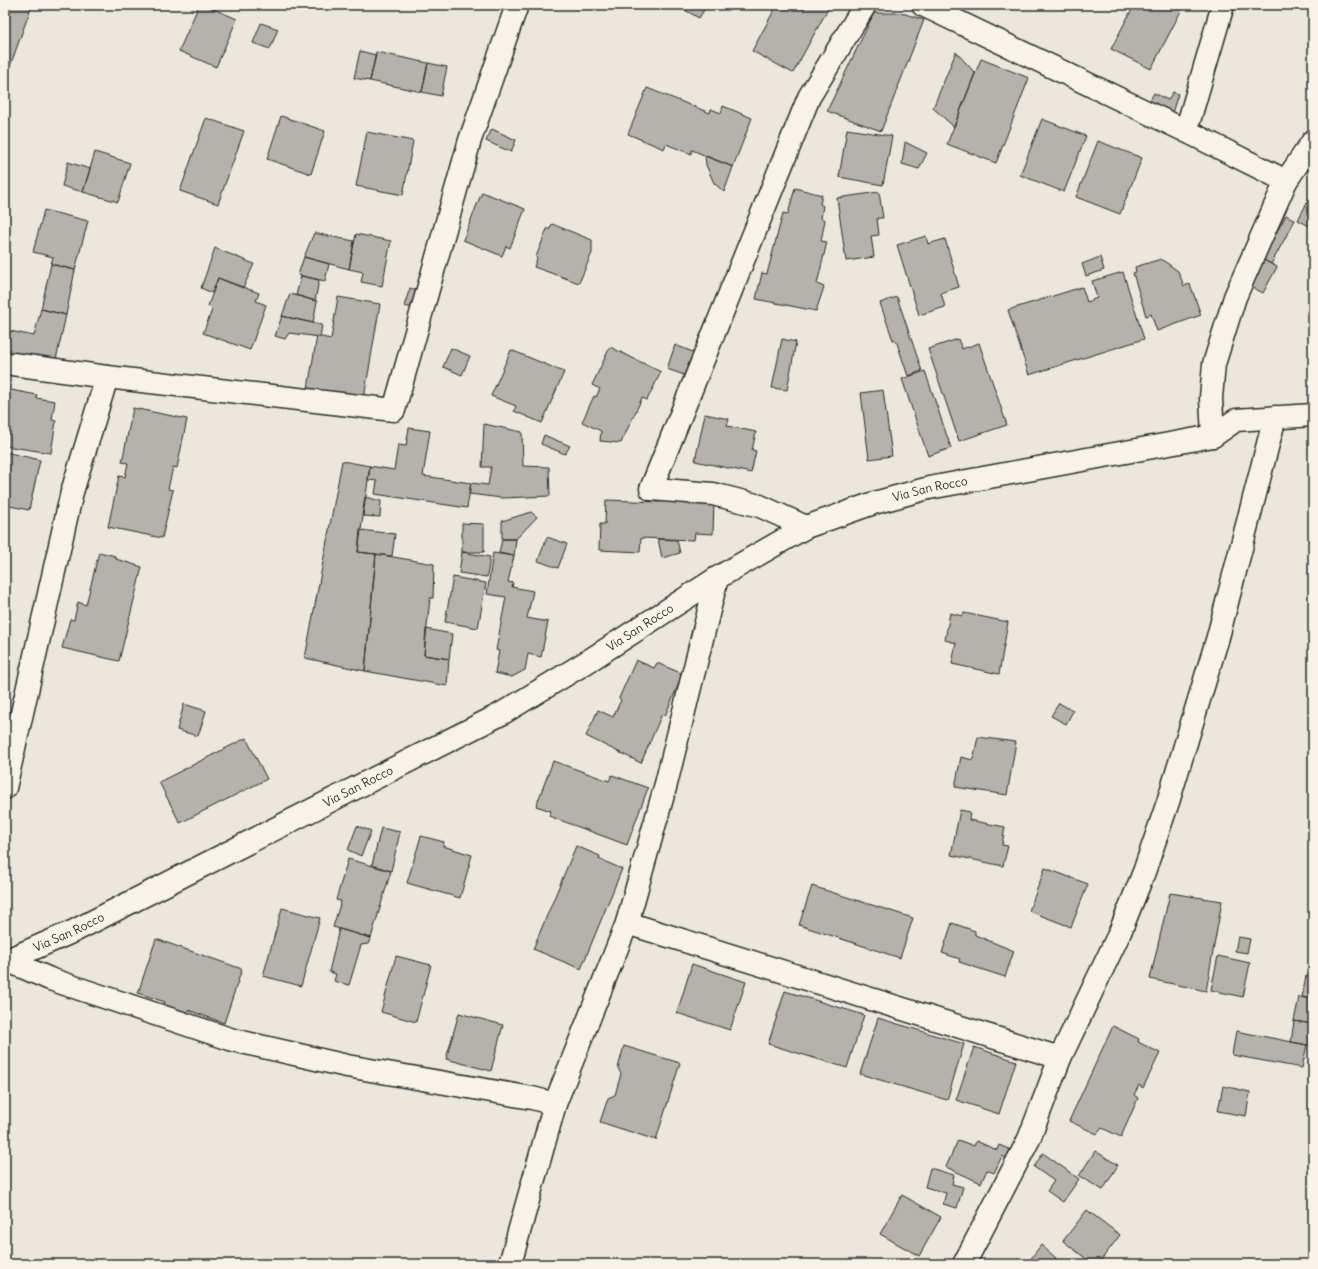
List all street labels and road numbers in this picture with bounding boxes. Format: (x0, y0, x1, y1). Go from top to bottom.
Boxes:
street label: Via San Rocco (891, 473, 969, 505)
street label: Via San Rocco (604, 600, 676, 654)
street label: Via San Rocco (321, 762, 396, 810)
street label: Via San Rocco (31, 909, 107, 955)

